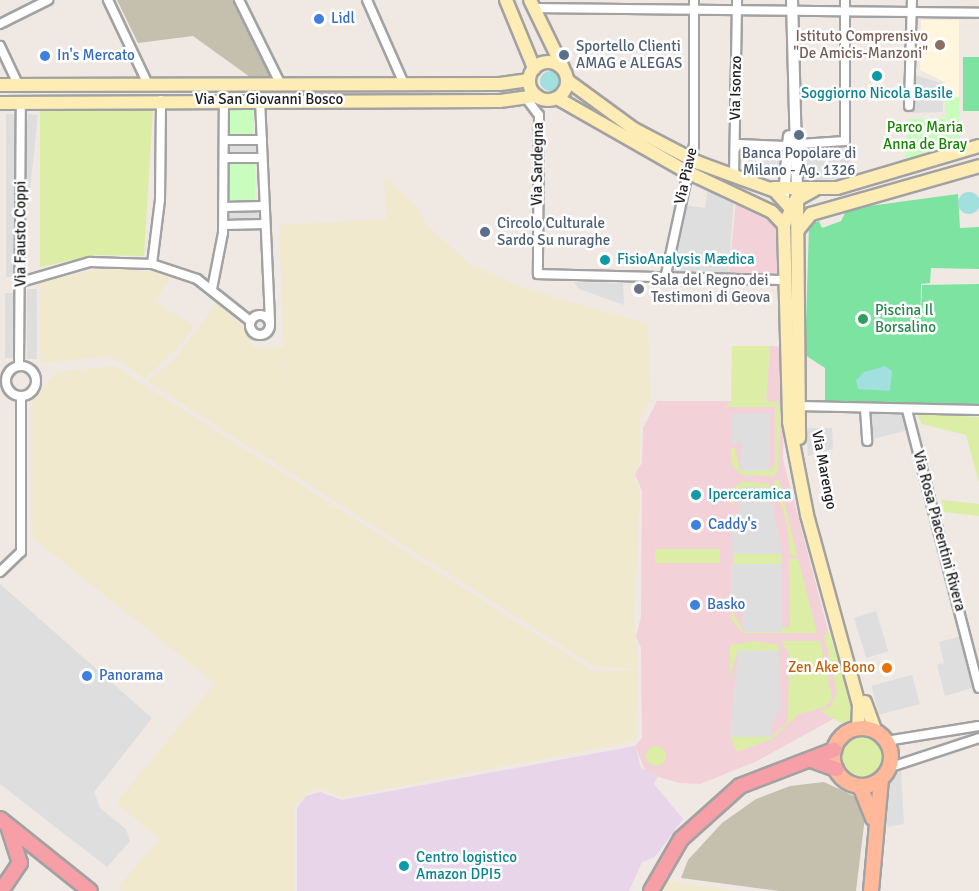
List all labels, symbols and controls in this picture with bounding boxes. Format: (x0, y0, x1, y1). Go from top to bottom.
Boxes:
place label: Lidl (331, 10, 355, 28)
marker: Lidl (312, 12, 326, 26)
place label: Istituto Comprensivo "De Amicis-Manzoni" (793, 27, 928, 62)
place label: Sportello Clienti AMAG e ALEGAS (576, 37, 682, 72)
marker: Istituto Comprensivo "De Amicis-Manzoni" (933, 38, 947, 52)
place label: In's Mercato (57, 47, 135, 65)
marker: Sportello Clienti AMAG e ALEGAS (557, 48, 571, 62)
marker: In's Mercato (38, 49, 52, 63)
street label: Via Isonzo (726, 55, 746, 121)
marker: Soggiorno Nicola Basile (870, 69, 884, 83)
place label: Soggiorno Nicola Basile (801, 85, 953, 103)
street label: Via San Giovanni Bosco (195, 91, 343, 109)
park label: Parco Maria Anna de Bray (883, 118, 967, 153)
street label: Via Sardegna (528, 122, 548, 206)
marker: Banca Popolare di Milano - Ag. 1326 (792, 128, 806, 142)
place label: Banca Popolare di Milano - Ag. 1326 (742, 144, 856, 179)
street label: Via Piave (671, 146, 701, 206)
street label: Via Fausto Coppi (12, 181, 30, 287)
place label: Circolo Culturale Sardo Su nuraghe (497, 214, 610, 249)
marker: Circolo Culturale Sardo Su nuraghe (478, 225, 492, 239)
place label: FisioAnalysis Mædica (617, 251, 755, 269)
marker: FisioAnalysis Mædica (598, 253, 612, 267)
place label: Sala del Regno dei Testimoni di Geova (651, 271, 770, 306)
marker: Sala del Regno dei Testimoni di Geova (632, 282, 646, 296)
place label: Piscina Il Borsalino (875, 301, 936, 336)
marker: Piscina Il Borsalino (856, 312, 870, 326)
street label: Via Marengo (808, 429, 840, 511)
street label: Via Rosa Piacentini Rivera (909, 449, 969, 613)
place label: Iperceramica (708, 486, 791, 504)
marker: Iperceramica (689, 488, 703, 502)
place label: Caddy's (708, 516, 757, 534)
marker: Caddy's (689, 518, 703, 532)
place label: Basko (707, 596, 745, 614)
marker: Basko (688, 598, 702, 612)
place label: Zen Ake Bono (788, 659, 875, 677)
marker: Zen Ake Bono (880, 661, 894, 675)
place label: Panorama (99, 667, 163, 685)
marker: Panorama (80, 669, 94, 683)
place label: Centro logistico Amazon DPI5 (416, 848, 517, 883)
marker: Centro logistico Amazon DPI5 (397, 859, 411, 873)

